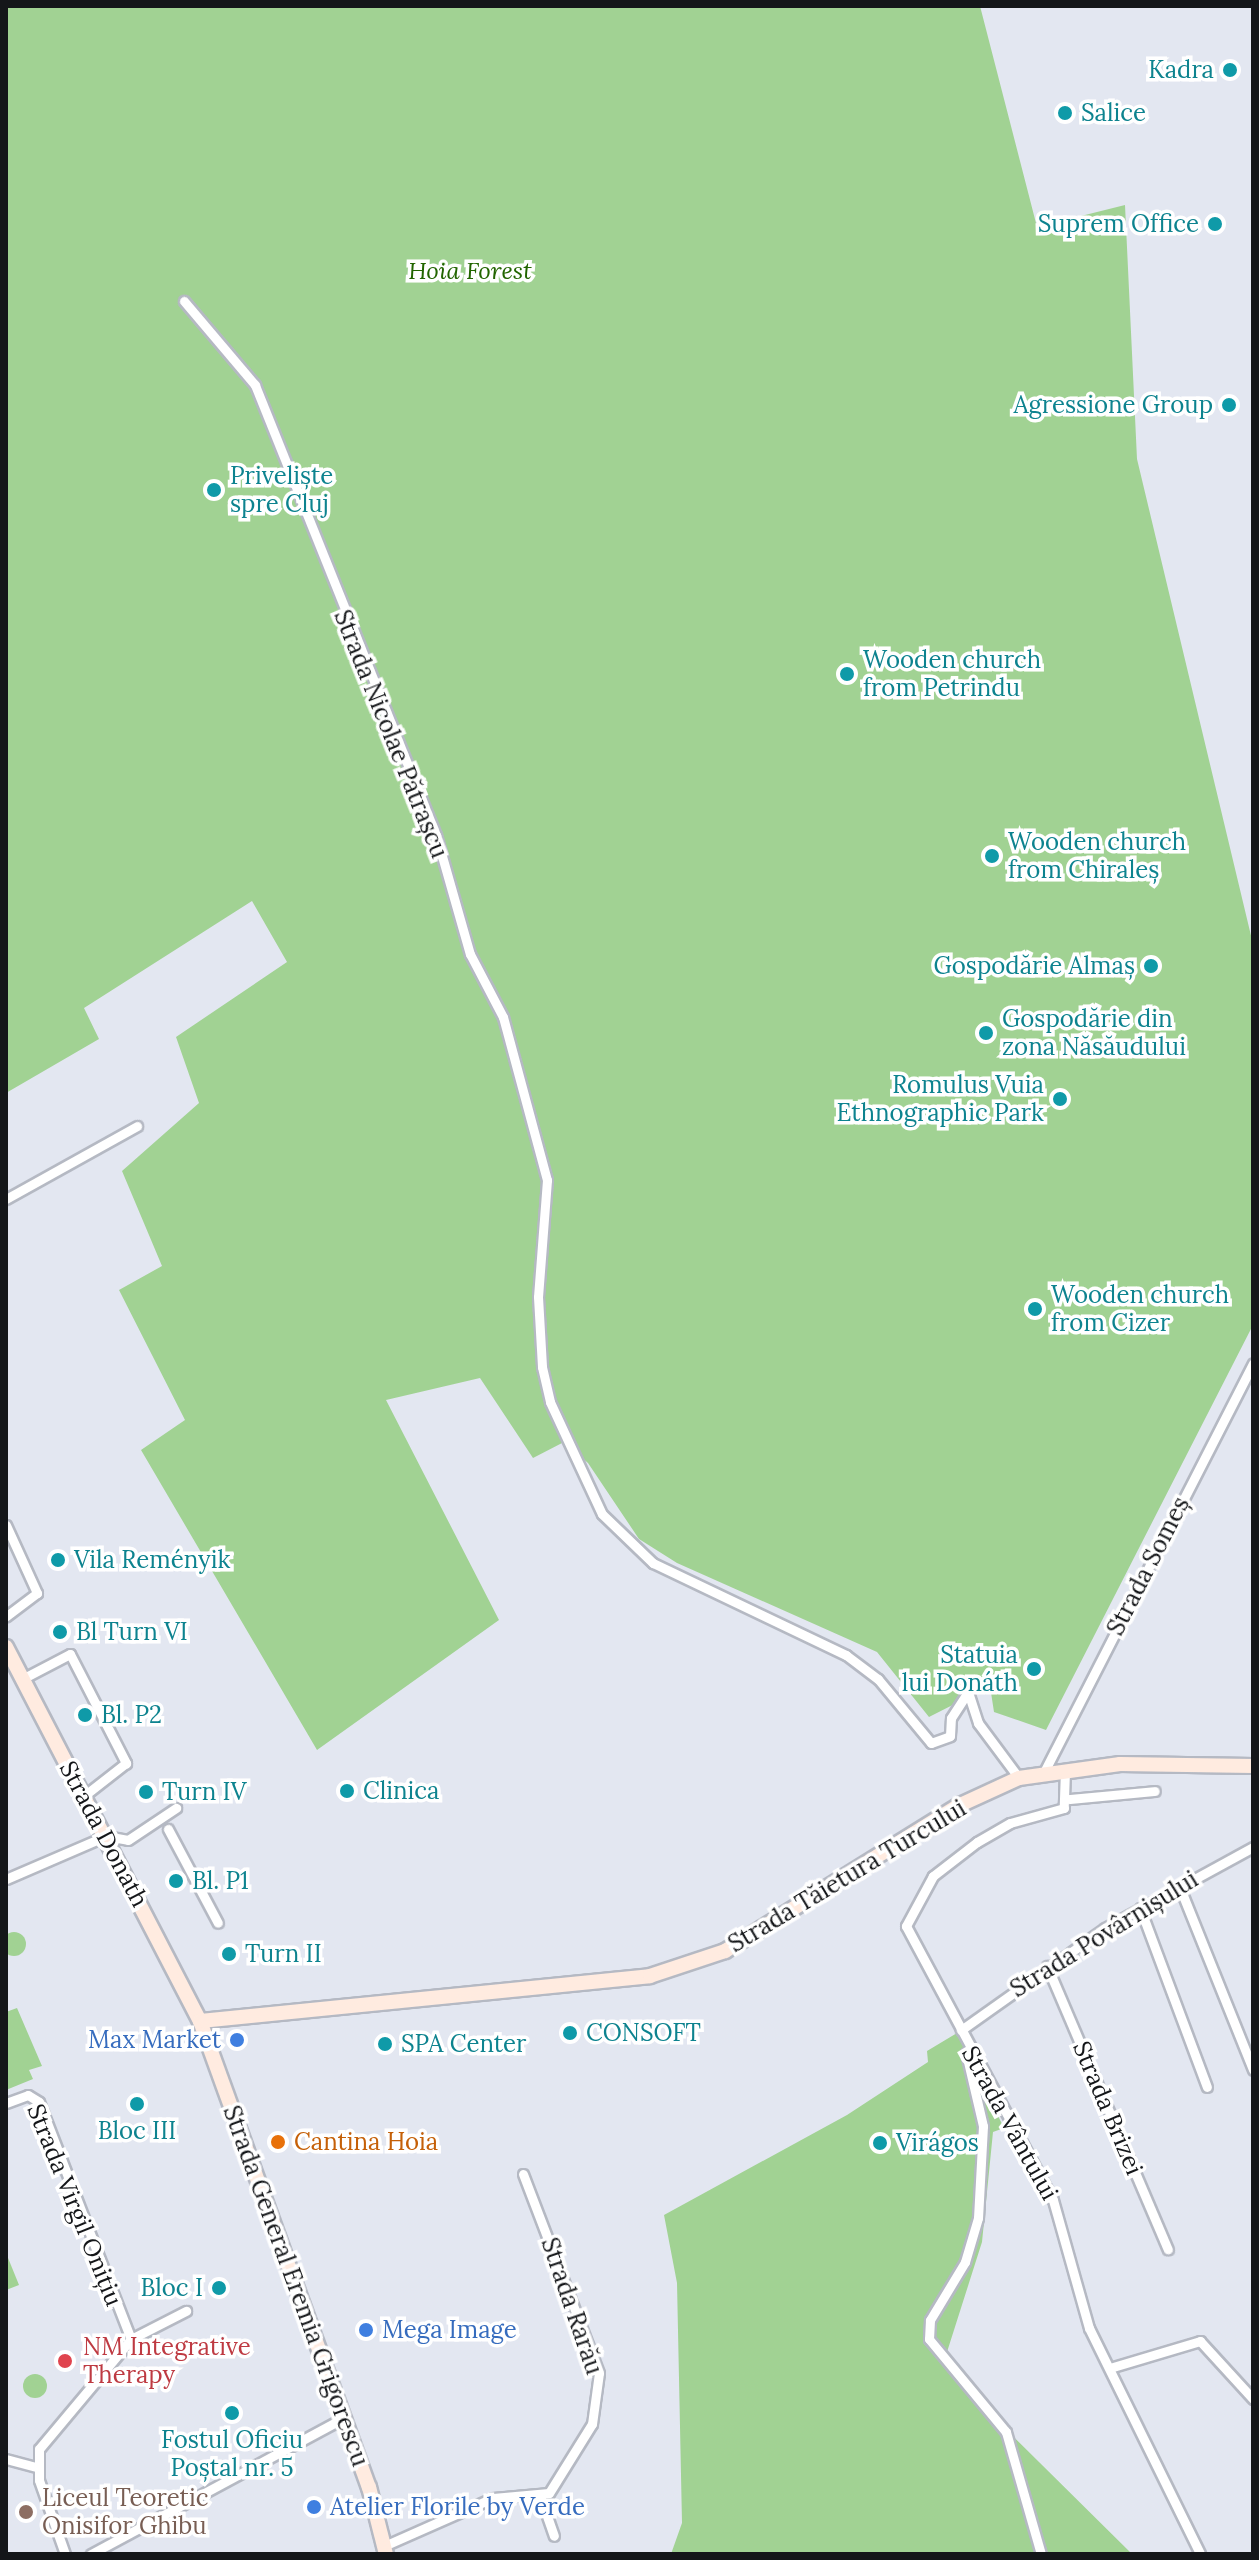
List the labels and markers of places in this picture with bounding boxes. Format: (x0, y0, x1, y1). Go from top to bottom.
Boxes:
place label: Kadra (1148, 56, 1214, 84)
marker: Kadra (1221, 61, 1239, 79)
place label: Salice (1081, 99, 1146, 127)
marker: Salice (1056, 104, 1074, 122)
place label: Suprem Office (1038, 210, 1199, 238)
marker: Suprem Office (1206, 215, 1224, 233)
place label: Agressione Group (1013, 391, 1213, 419)
marker: Agressione Group (1220, 396, 1238, 414)
place label: Priveliște spre Cluj (230, 462, 333, 518)
marker: Priveliște spre Cluj (205, 481, 223, 499)
place label: Wooden church from Petrindu (863, 646, 1041, 702)
marker: Wooden church from Petrindu (838, 665, 856, 683)
place label: Wooden church from Chiraleș (1008, 828, 1186, 884)
marker: Wooden church from Chiraleș (983, 847, 1001, 865)
place label: Gospodărie Almaș (934, 952, 1135, 980)
marker: Gospodărie Almaș (1142, 957, 1160, 975)
place label: Gospodărie din zona Năsăudului (1002, 1005, 1186, 1061)
marker: Gospodărie din zona Năsăudului (977, 1024, 995, 1042)
place label: Romulus Vuia Ethnographic Park (837, 1071, 1044, 1127)
marker: Romulus Vuia Ethnographic Park (1051, 1090, 1069, 1108)
place label: Wooden church from Cizer (1051, 1281, 1229, 1337)
marker: Wooden church from Cizer (1026, 1300, 1044, 1318)
place label: Vila Reményik (74, 1546, 230, 1574)
marker: Vila Reményik (49, 1551, 67, 1569)
place label: Bl Turn VI (76, 1618, 188, 1646)
marker: Bl Turn VI (51, 1623, 69, 1641)
place label: Statuia lui Donáth (902, 1641, 1018, 1697)
marker: Statuia lui Donáth (1025, 1660, 1043, 1678)
place label: Bl. P2 (101, 1701, 162, 1729)
marker: Bl. P2 (76, 1706, 94, 1724)
place label: Clinica (363, 1777, 439, 1805)
place label: Turn IV (162, 1778, 246, 1806)
marker: Clinica (338, 1782, 356, 1800)
marker: Turn IV (137, 1783, 155, 1801)
place label: Bl. P1 (192, 1867, 249, 1895)
marker: Bl. P1 (167, 1872, 185, 1890)
place label: Turn II (245, 1940, 322, 1968)
marker: Turn II (220, 1945, 238, 1963)
place label: CONSOFT (586, 2019, 701, 2047)
marker: CONSOFT (561, 2024, 579, 2042)
place label: Max Market (88, 2026, 221, 2054)
place label: SPA Center (401, 2030, 526, 2058)
marker: Max Market (228, 2031, 246, 2049)
marker: SPA Center (376, 2035, 394, 2053)
marker: Bloc III (128, 2095, 146, 2113)
place label: Bloc III (98, 2117, 176, 2145)
place label: Cantina Hoia (294, 2128, 438, 2156)
place label: Virágos (896, 2129, 979, 2157)
marker: Cantina Hoia (269, 2133, 287, 2151)
marker: Virágos (871, 2134, 889, 2152)
place label: Bloc I (141, 2274, 203, 2302)
marker: Bloc I (210, 2279, 228, 2297)
place label: Mega Image (382, 2316, 517, 2344)
marker: Mega Image (357, 2321, 375, 2339)
place label: NM Integrative Therapy (83, 2333, 251, 2389)
marker: NM Integrative Therapy (54, 2350, 76, 2372)
marker: Fostul Oficiu Poștal nr. 5 (223, 2404, 241, 2422)
place label: Fostul Oficiu Poștal nr. 5 (161, 2426, 303, 2482)
place label: Liceul Teoretic Onisifor Ghibu (42, 2484, 208, 2540)
place label: Atelier Florile by Verde (330, 2493, 585, 2521)
marker: Atelier Florile by Verde (305, 2498, 323, 2516)
marker: Liceul Teoretic Onisifor Ghibu (17, 2503, 35, 2521)

